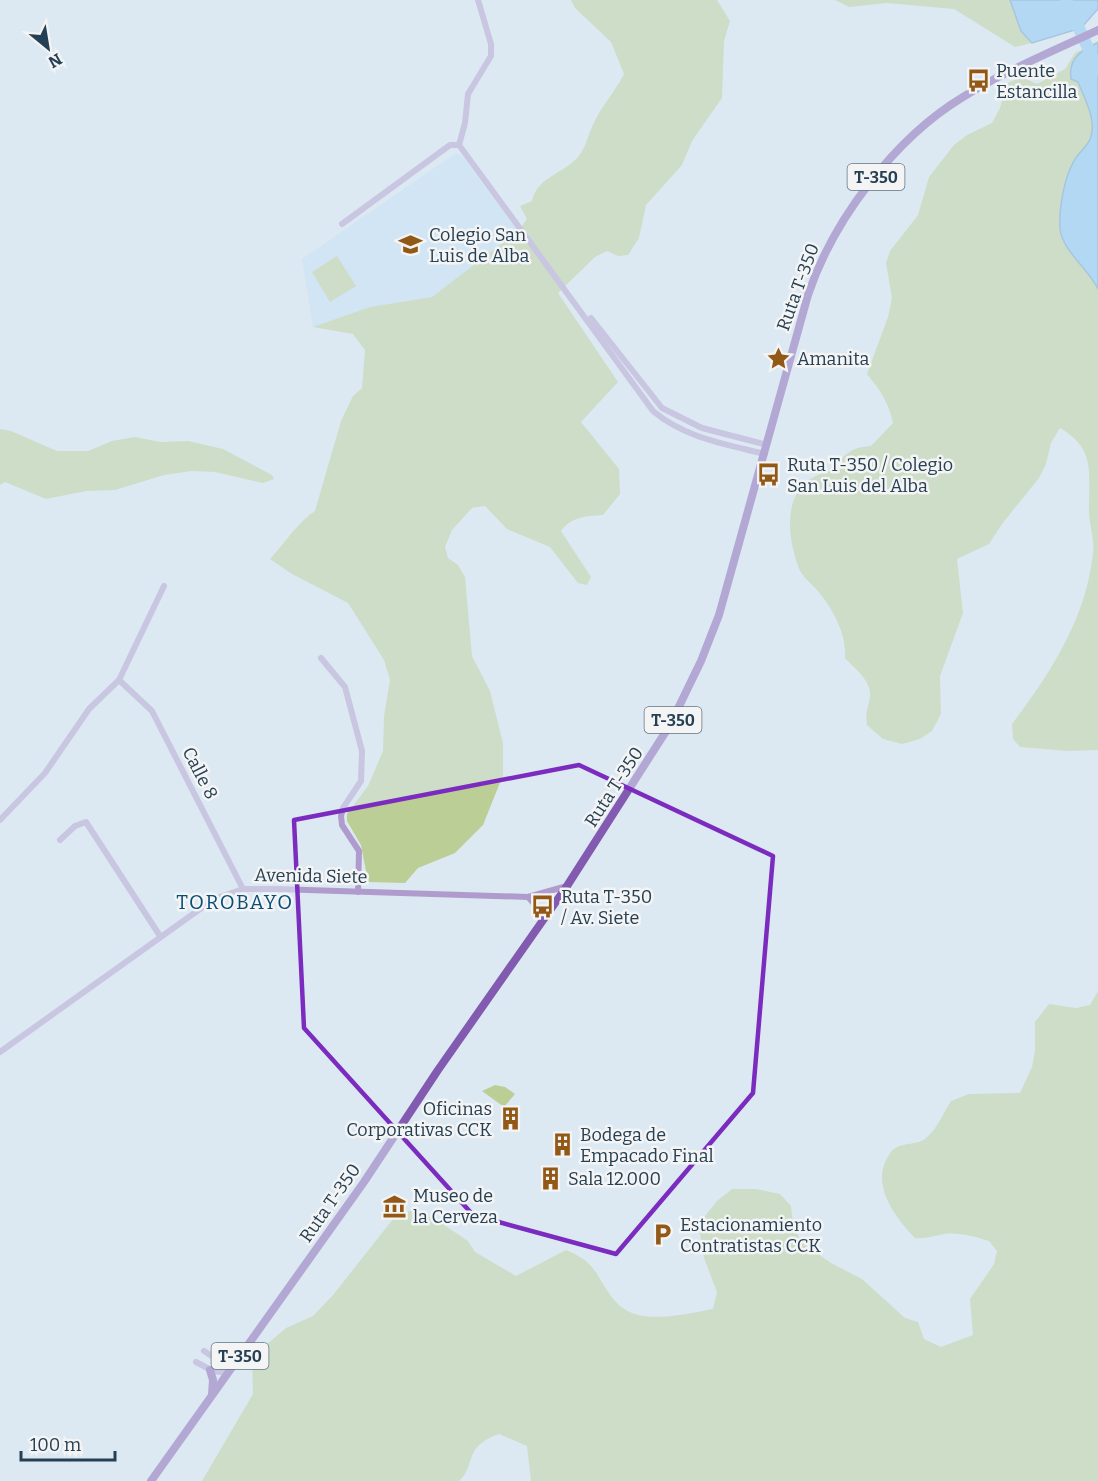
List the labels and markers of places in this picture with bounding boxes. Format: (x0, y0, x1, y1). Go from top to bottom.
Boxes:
place label: Puente Estancilla (996, 60, 1078, 103)
bus stop icon: Puente Estancilla (965, 68, 991, 94)
place label: Colegio San Luis de Alba (429, 224, 530, 267)
school or university icon: Colegio San Luis de Alba (398, 232, 424, 258)
place icon: Amanita (766, 346, 792, 372)
place label: Amanita (797, 348, 870, 370)
place label: Ruta T-350 / Colegio San Luis del Alba (787, 454, 953, 497)
bus stop icon: Ruta T-350 / Colegio San Luis del Alba (756, 462, 782, 488)
place label: Ruta T-350 / Av. Siete (561, 886, 652, 929)
bus stop icon: Ruta T-350 / Av. Siete (530, 894, 556, 920)
place label: Oficinas Corporativas CCK (346, 1098, 492, 1141)
building icon: Oficinas Corporativas CCK (497, 1106, 523, 1132)
place label: Bodega de Empacado Final (580, 1124, 714, 1167)
building icon: Bodega de Empacado Final (549, 1132, 575, 1158)
building icon: Sala 12.000 (537, 1166, 563, 1192)
place label: Sala 12.000 (568, 1168, 661, 1190)
place label: Museo de la Cerveza (413, 1185, 498, 1228)
museum icon: Museo de la Cerveza (382, 1193, 408, 1219)
place label: Estacionamiento Contratistas CCK (680, 1214, 822, 1257)
parking icon: Estacionamiento Contratistas CCK (649, 1222, 675, 1248)

